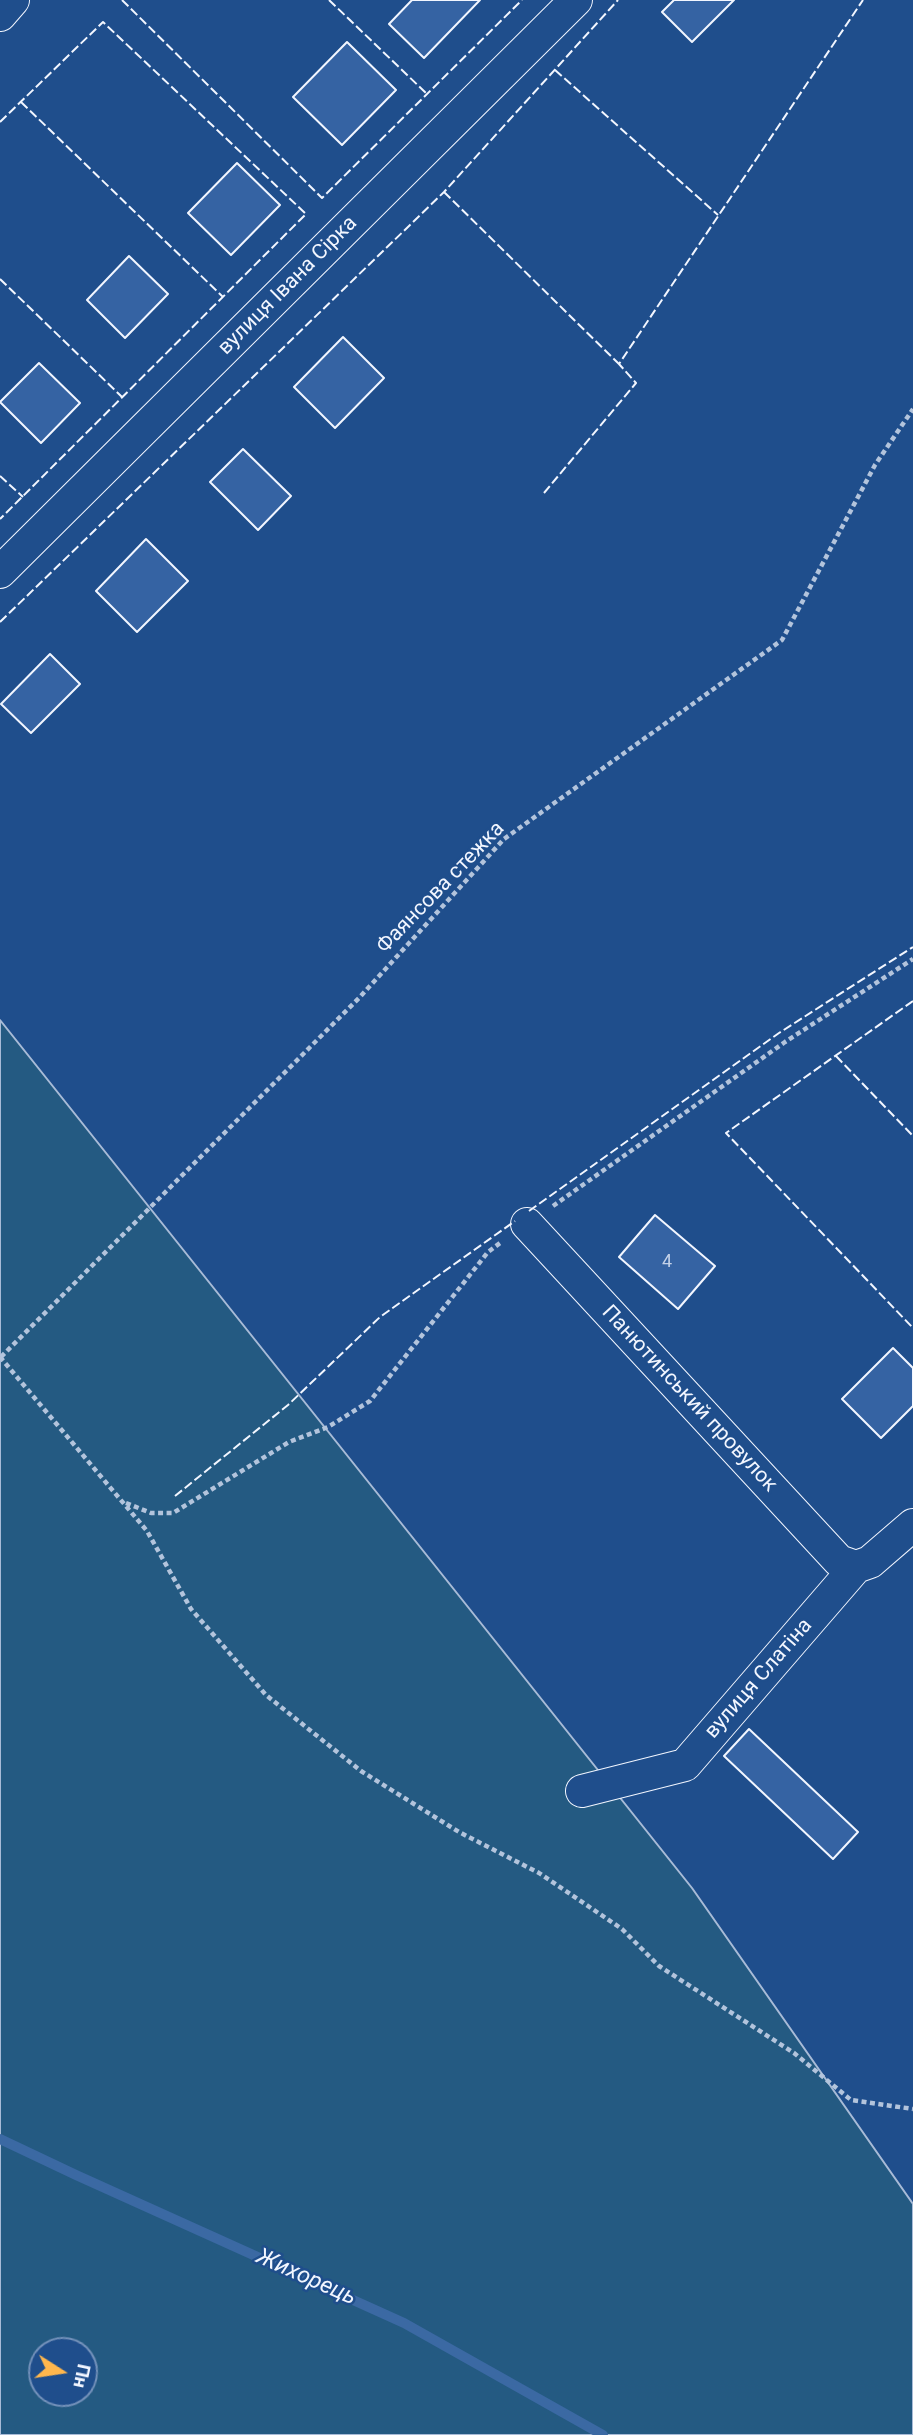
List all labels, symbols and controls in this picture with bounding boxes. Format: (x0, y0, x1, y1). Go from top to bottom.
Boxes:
street label: вулиця Івана Сірка (213, 211, 363, 361)
street label: Фаянсова стежка (372, 817, 510, 959)
house number: 4 (662, 1251, 672, 1273)
street label: Панютинський провулок (596, 1300, 782, 1498)
street label: вулиця Слатіна (700, 1614, 818, 1744)
water label: Жихорець (252, 2244, 360, 2312)
north arrow (28, 2337, 98, 2407)
text: Пн (68, 2362, 96, 2390)

